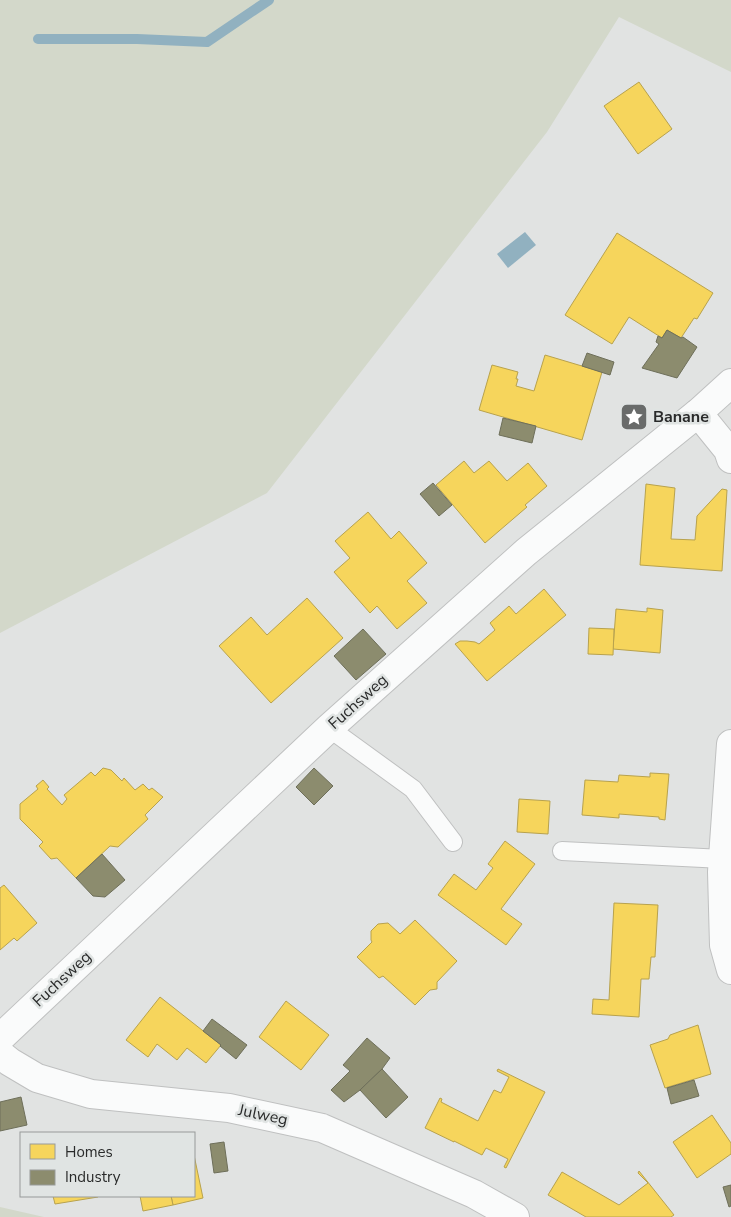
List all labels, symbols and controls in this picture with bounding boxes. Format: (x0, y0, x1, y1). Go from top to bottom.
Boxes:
place icon: Banane (619, 402, 649, 432)
place label: Banane (653, 406, 709, 428)
street label: Fuchsweg (324, 669, 392, 735)
street label: Fuchsweg (28, 946, 96, 1012)
street label: Julweg (235, 1099, 290, 1131)
legend (20, 1132, 195, 1197)
text: Homes (65, 1142, 113, 1162)
text: Industry (65, 1167, 121, 1187)

